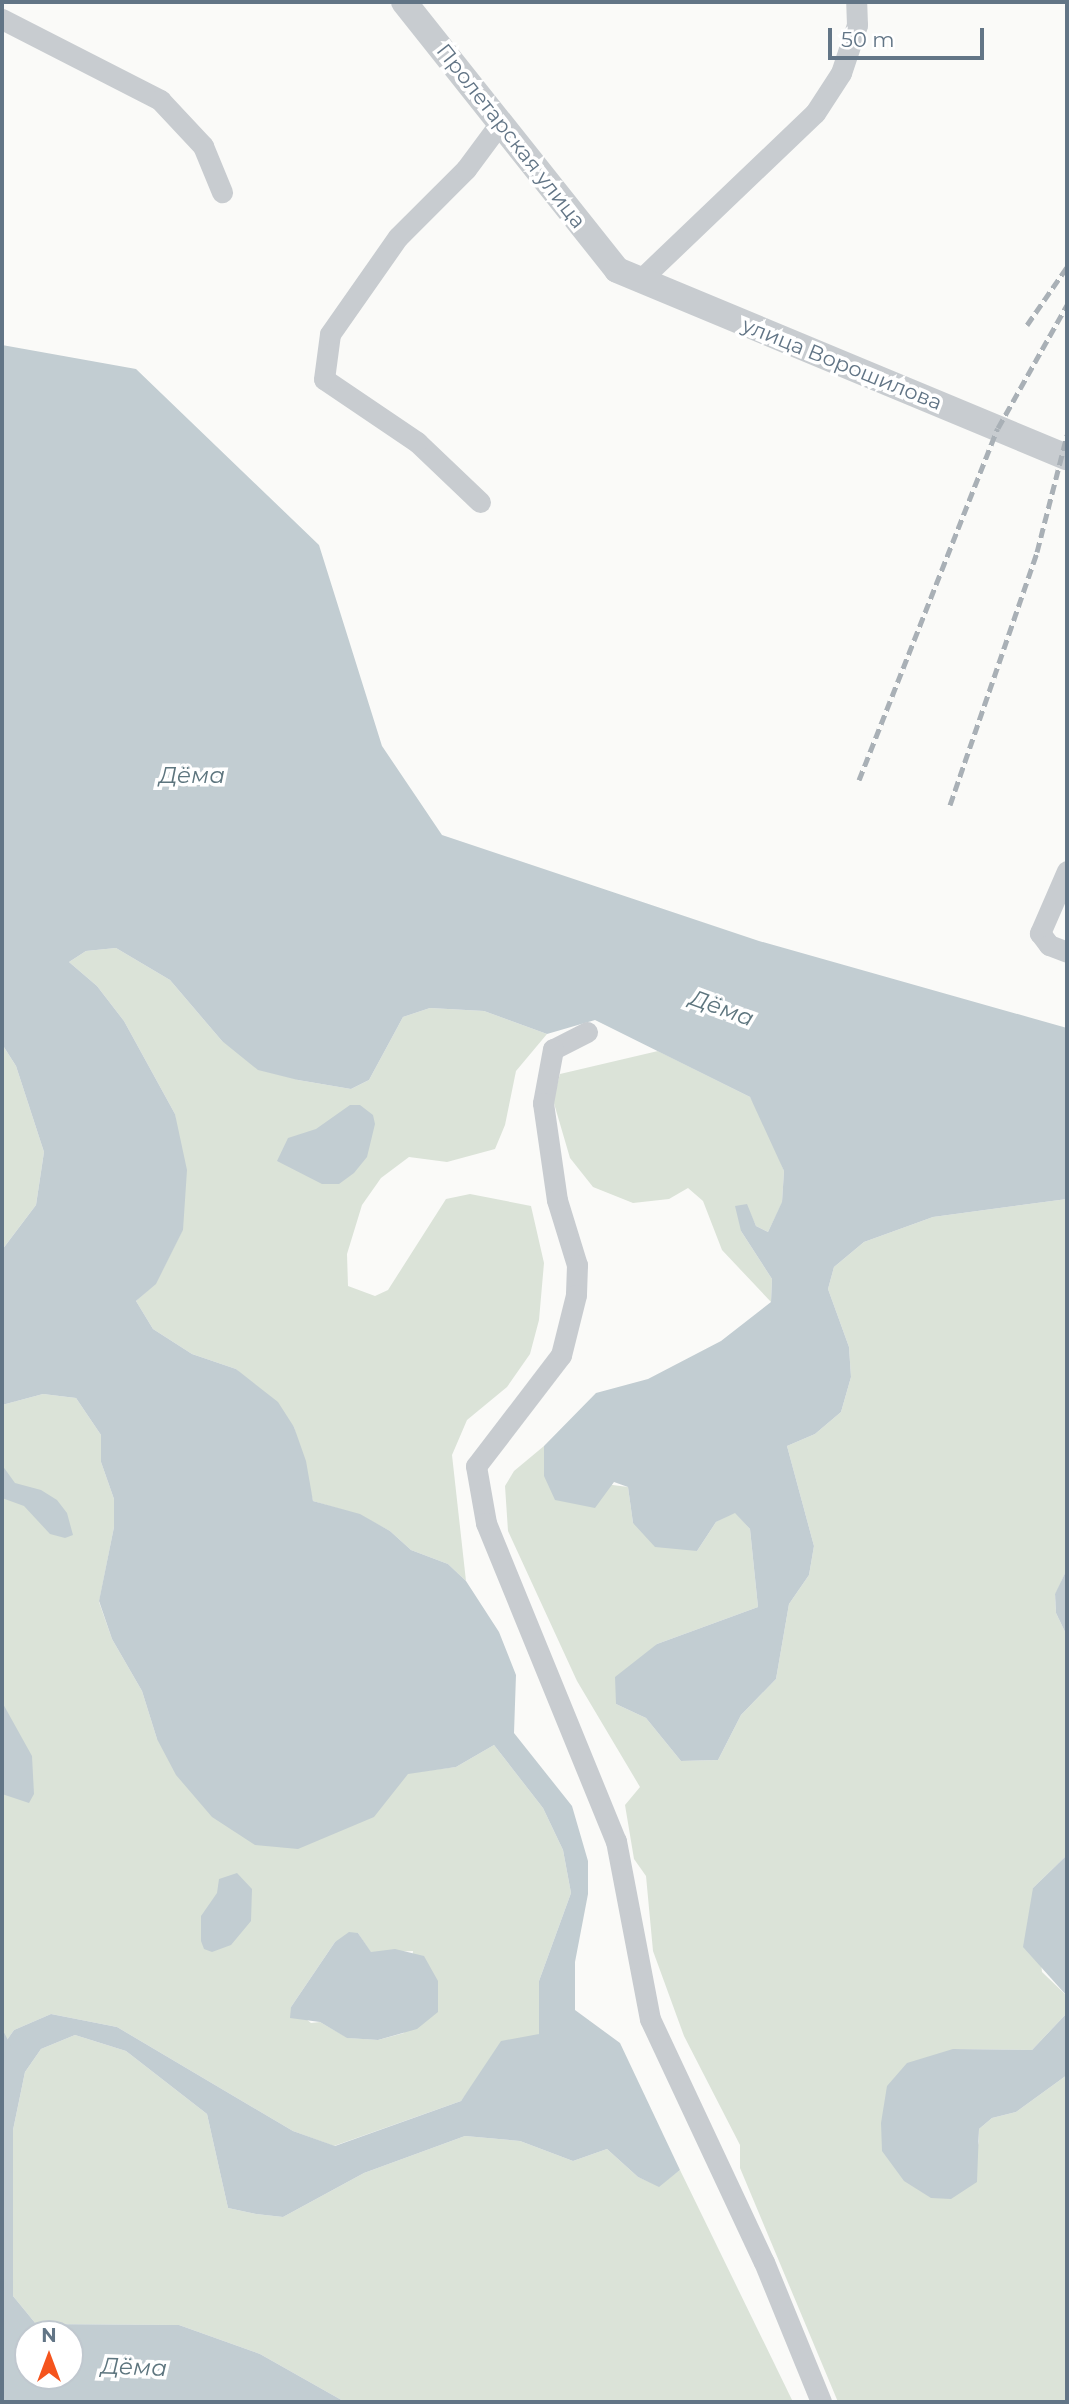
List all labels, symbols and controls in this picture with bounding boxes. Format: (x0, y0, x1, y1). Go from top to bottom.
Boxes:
scale bar (831, 14, 987, 58)
text: 50 m (841, 27, 895, 52)
street label: Пролетарская улица (431, 39, 591, 233)
street label: улица Ворошилова (738, 312, 946, 416)
water label: Дёма (159, 761, 225, 789)
water label: Дёма (686, 984, 758, 1032)
north arrow (14, 2320, 84, 2390)
text: N (41, 2324, 57, 2347)
water label: Дёма (100, 2352, 168, 2382)

